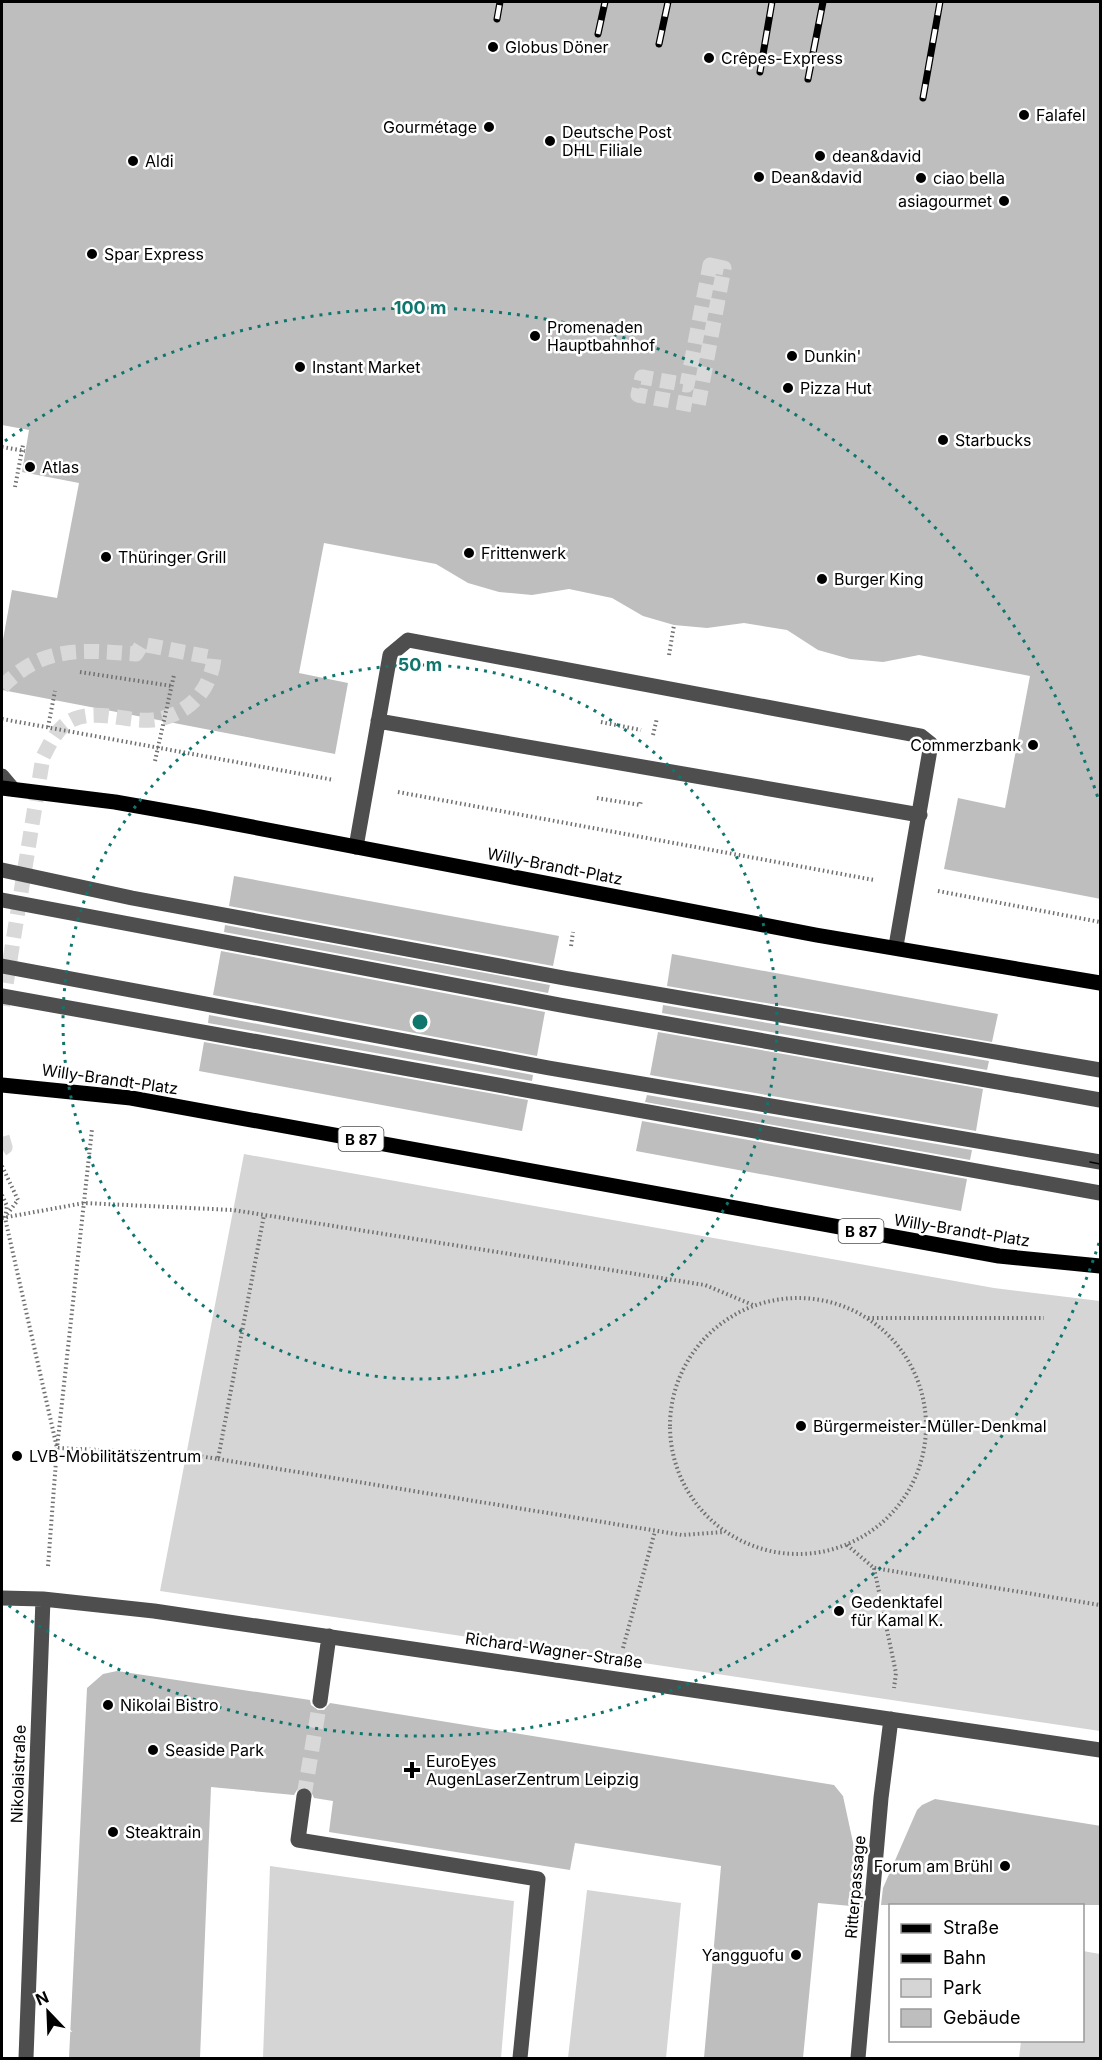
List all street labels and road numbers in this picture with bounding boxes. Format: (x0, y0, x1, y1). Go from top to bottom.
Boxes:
street label: Willy-Brandt-Platz (486, 843, 624, 889)
street label: Willy-Brandt-Platz (40, 1060, 180, 1098)
road number: B 87 (338, 1127, 384, 1151)
street label: Willy-Brandt-Platz (892, 1209, 1032, 1251)
road number: B 87 (838, 1219, 884, 1243)
street label: Richard-Wagner-Straße (464, 1628, 644, 1672)
street label: Nikolaistraße (6, 1724, 30, 1824)
street label: Ritterpassage (841, 1834, 869, 1940)

